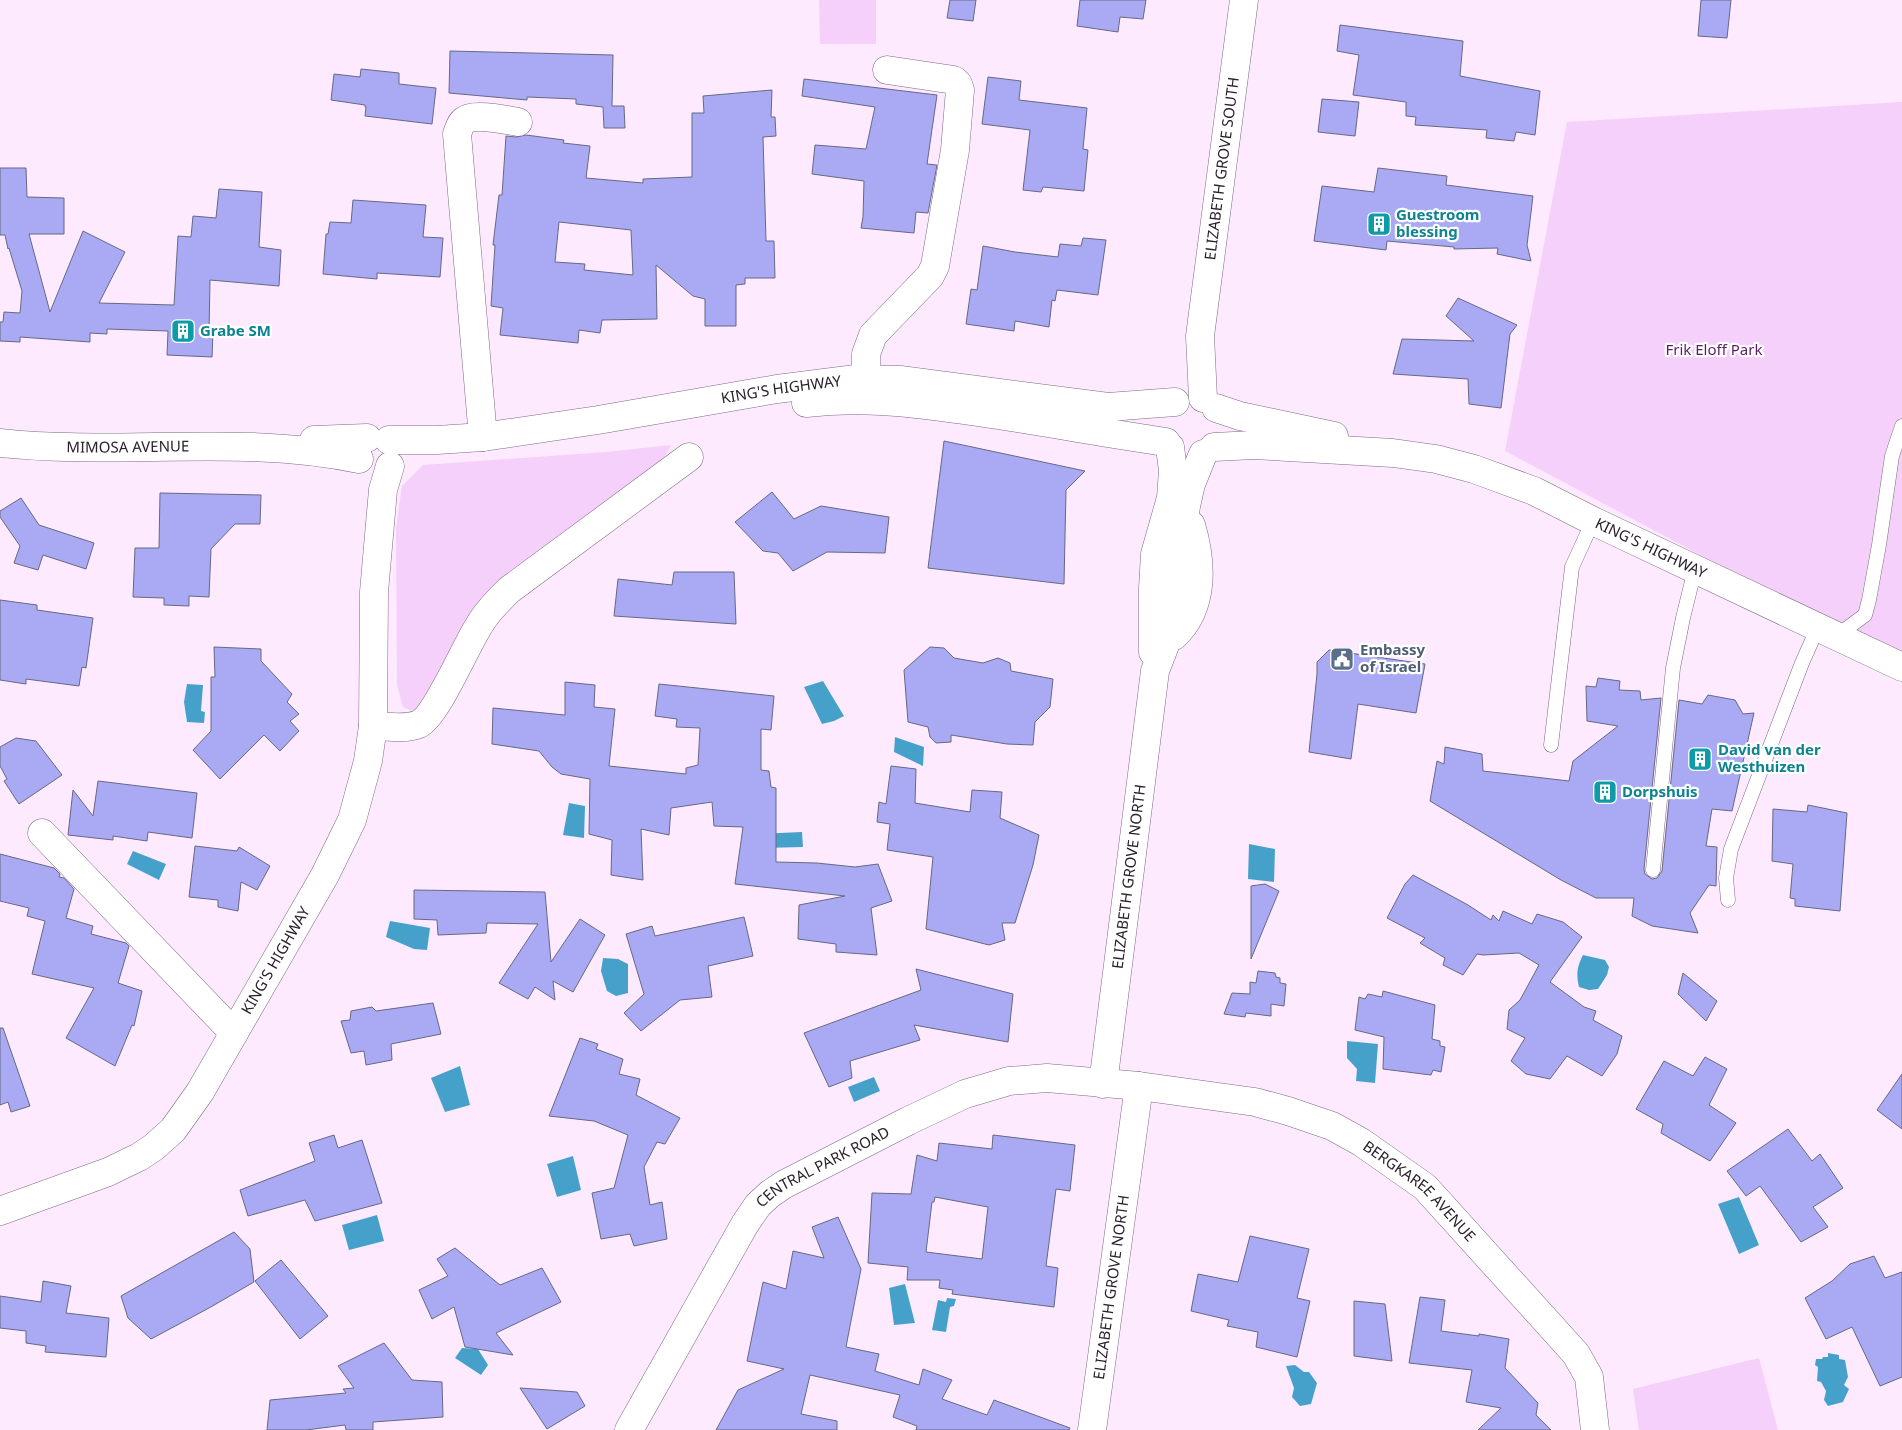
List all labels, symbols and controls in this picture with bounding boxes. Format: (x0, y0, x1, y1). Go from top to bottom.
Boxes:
street label: ELIZABETH GROVE SOUTH (1199, 76, 1243, 261)
place label: Guestroom blessing (1396, 204, 1479, 241)
building icon: Guestroom blessing (1366, 211, 1392, 237)
building icon: Grabe SM (170, 318, 196, 344)
place label: Grabe SM (200, 320, 271, 340)
park label: Frik Eloff Park (1666, 339, 1762, 359)
street label: KING'S HIGHWAY (719, 370, 843, 408)
street label: MIMOSA AVENUE (66, 435, 189, 457)
street label: KING'S HIGHWAY (1592, 512, 1711, 583)
place label: Embassy of Israel (1360, 639, 1426, 676)
public building icon: Embassy of Israel (1329, 646, 1355, 672)
place label: David van der Westhuizen (1718, 739, 1821, 776)
building icon: David van der Westhuizen (1687, 746, 1713, 772)
building icon: Dorpshuis (1592, 779, 1618, 805)
place label: Dorpshuis (1622, 781, 1698, 801)
street label: ELIZABETH GROVE NORTH (1107, 783, 1150, 970)
street label: KING'S HIGHWAY (236, 902, 314, 1018)
street label: CENTRAL PARK ROAD (751, 1121, 893, 1211)
street label: BERGKAREE AVENUE (1360, 1136, 1481, 1245)
street label: ELIZABETH GROVE NORTH (1088, 1194, 1133, 1381)

